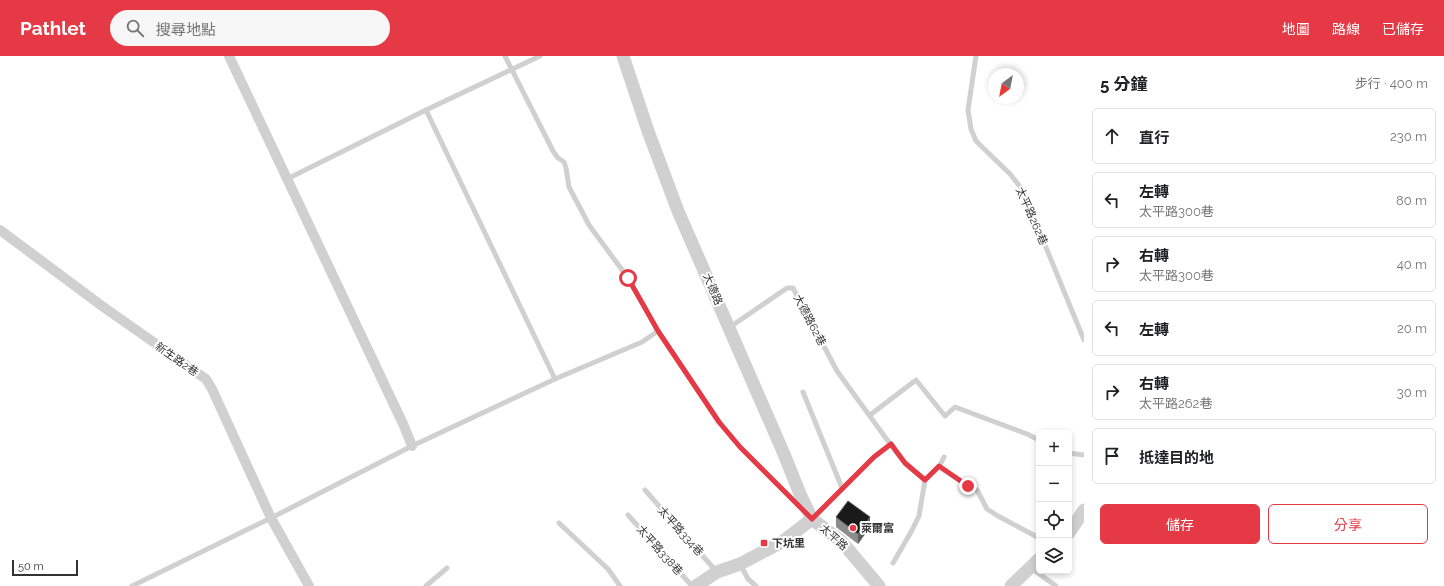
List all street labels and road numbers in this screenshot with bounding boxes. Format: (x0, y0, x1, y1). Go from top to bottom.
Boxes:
street label: 太平路262巷 (1013, 185, 1050, 247)
street label: 大德路 (700, 271, 725, 307)
street label: 大德路62巷 (791, 292, 829, 348)
street label: 新生路2巷 (153, 340, 201, 379)
street label: 太平路334巷 (655, 504, 706, 559)
street label: 太平路 (817, 522, 850, 553)
street label: 太平路338巷 (634, 523, 685, 578)

